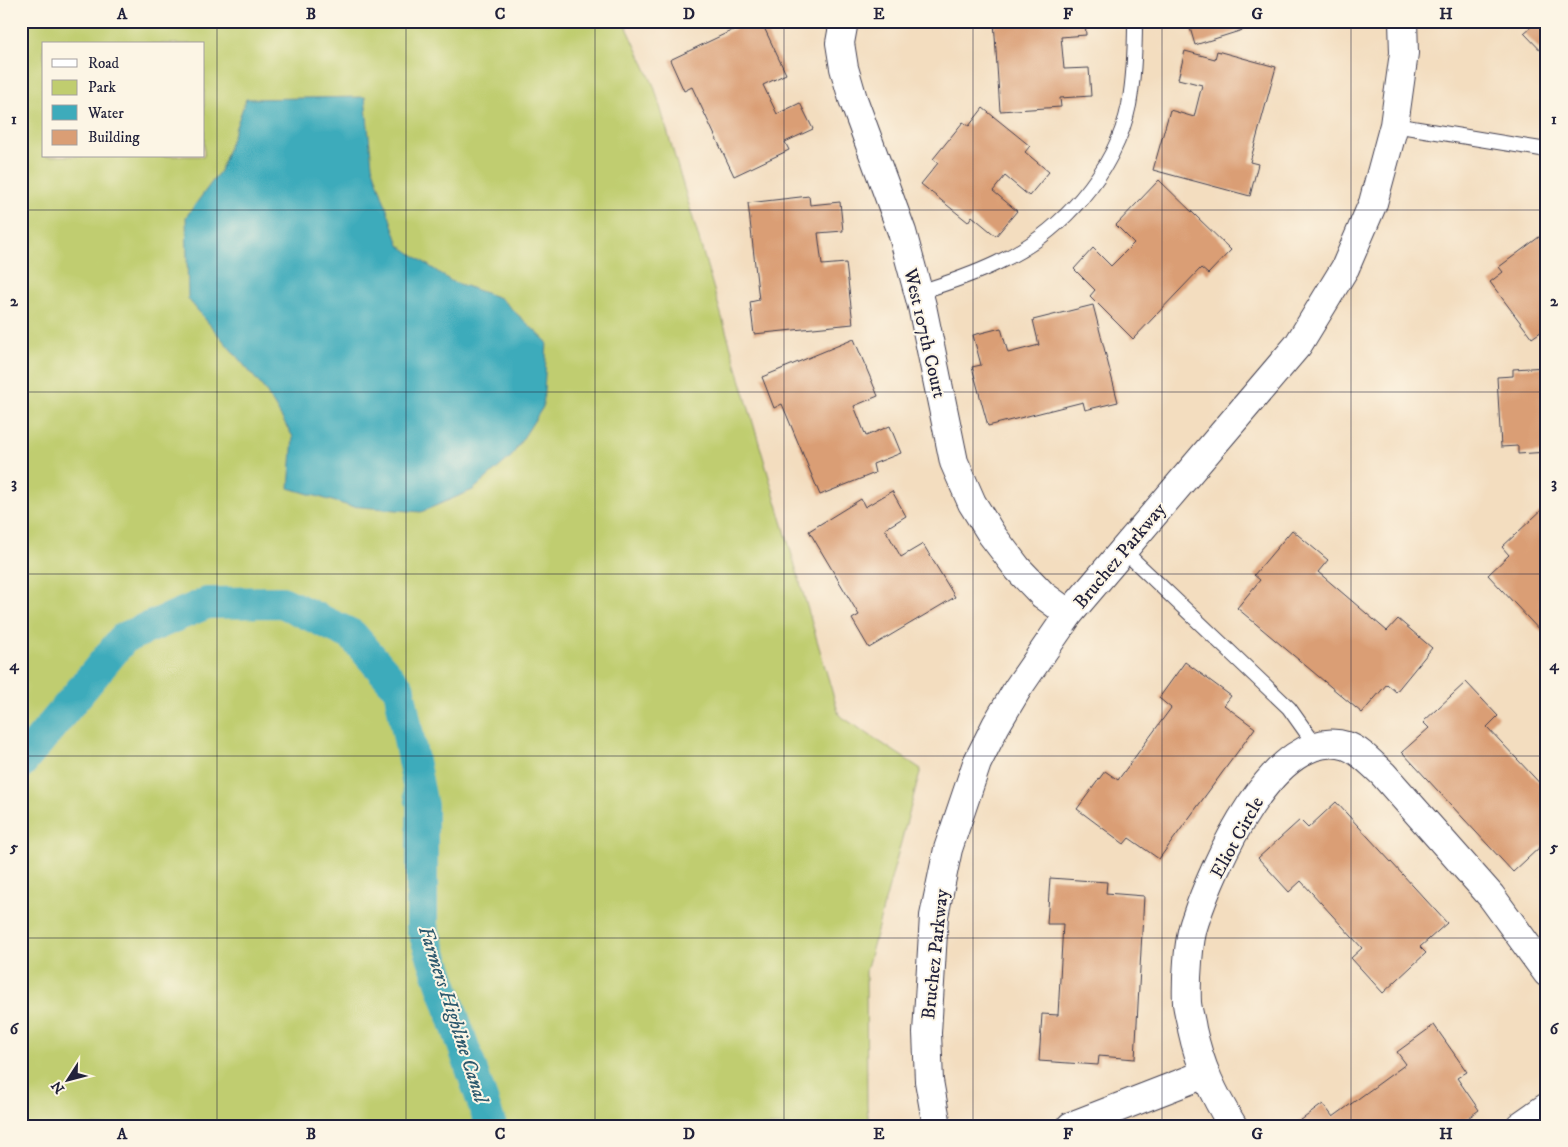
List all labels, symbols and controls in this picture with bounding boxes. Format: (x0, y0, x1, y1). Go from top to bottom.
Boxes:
text: A (116, 4, 128, 24)
text: B (306, 4, 316, 24)
text: C (495, 4, 505, 24)
text: D (683, 4, 695, 24)
text: E (873, 4, 885, 24)
text: F (1063, 4, 1073, 24)
text: G (1251, 4, 1263, 24)
text: H (1439, 4, 1453, 24)
legend (42, 42, 205, 158)
text: Road (88, 54, 120, 73)
text: Park (88, 78, 117, 97)
text: Water (87, 104, 124, 123)
text: 1 (11, 109, 17, 129)
text: 1 (1551, 109, 1557, 129)
text: Building (88, 128, 140, 147)
street label: West 107th Court (898, 265, 951, 400)
text: 2 (10, 291, 19, 311)
text: 2 (1550, 291, 1559, 311)
text: 3 (11, 473, 17, 493)
text: 3 (1551, 473, 1557, 493)
street label: Bruchez Parkway (1069, 498, 1172, 614)
text: 4 (8, 655, 19, 675)
text: 4 (1548, 655, 1559, 675)
street label: Eliot Circle (1206, 793, 1269, 882)
text: 5 (9, 837, 18, 857)
text: 5 (1549, 837, 1558, 857)
street label: Bruchez Parkway (917, 887, 954, 1021)
water label: Farmers Highline Canal (412, 923, 494, 1108)
text: 6 (10, 1019, 20, 1039)
text: 6 (1550, 1019, 1560, 1039)
north arrow (42, 1054, 92, 1104)
text: N (47, 1077, 69, 1097)
text: A (116, 1124, 128, 1144)
text: B (306, 1124, 316, 1144)
text: C (495, 1124, 505, 1144)
text: D (683, 1124, 695, 1144)
text: E (873, 1124, 885, 1144)
text: F (1063, 1124, 1073, 1144)
text: G (1251, 1124, 1263, 1144)
text: H (1439, 1124, 1453, 1144)

